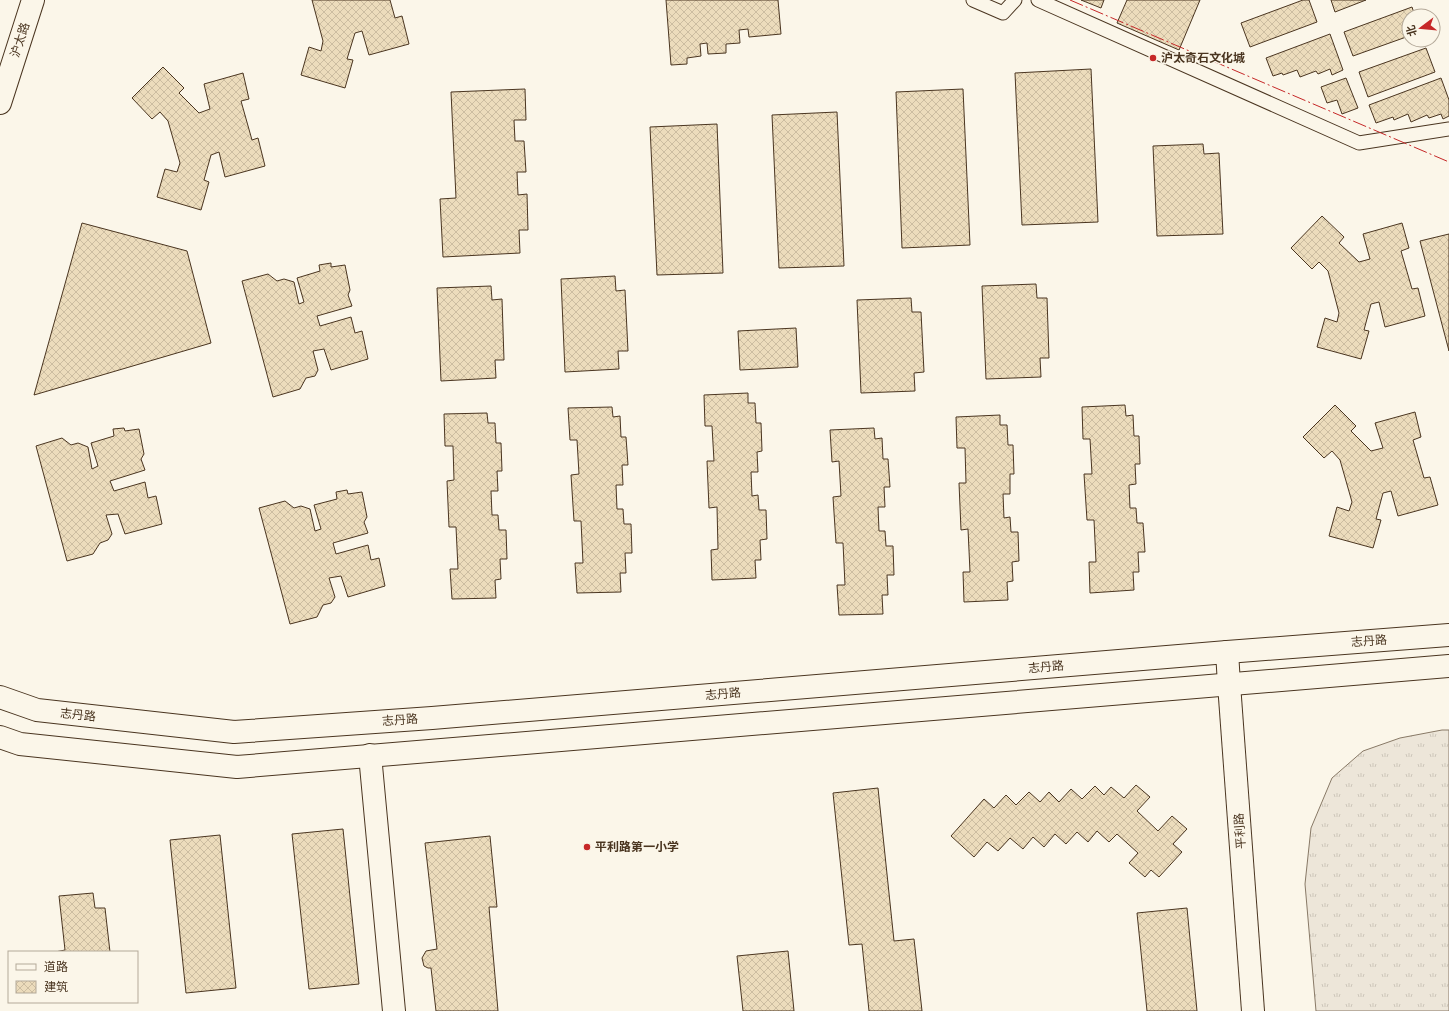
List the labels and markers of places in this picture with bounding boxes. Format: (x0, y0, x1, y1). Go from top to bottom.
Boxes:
place label: 沪太奇石文化城 (1161, 51, 1245, 64)
marker: 沪太奇石文化城 (1148, 53, 1158, 63)
place label: 平利路第一小学 (595, 840, 679, 853)
marker: 平利路第一小学 (582, 842, 592, 852)

